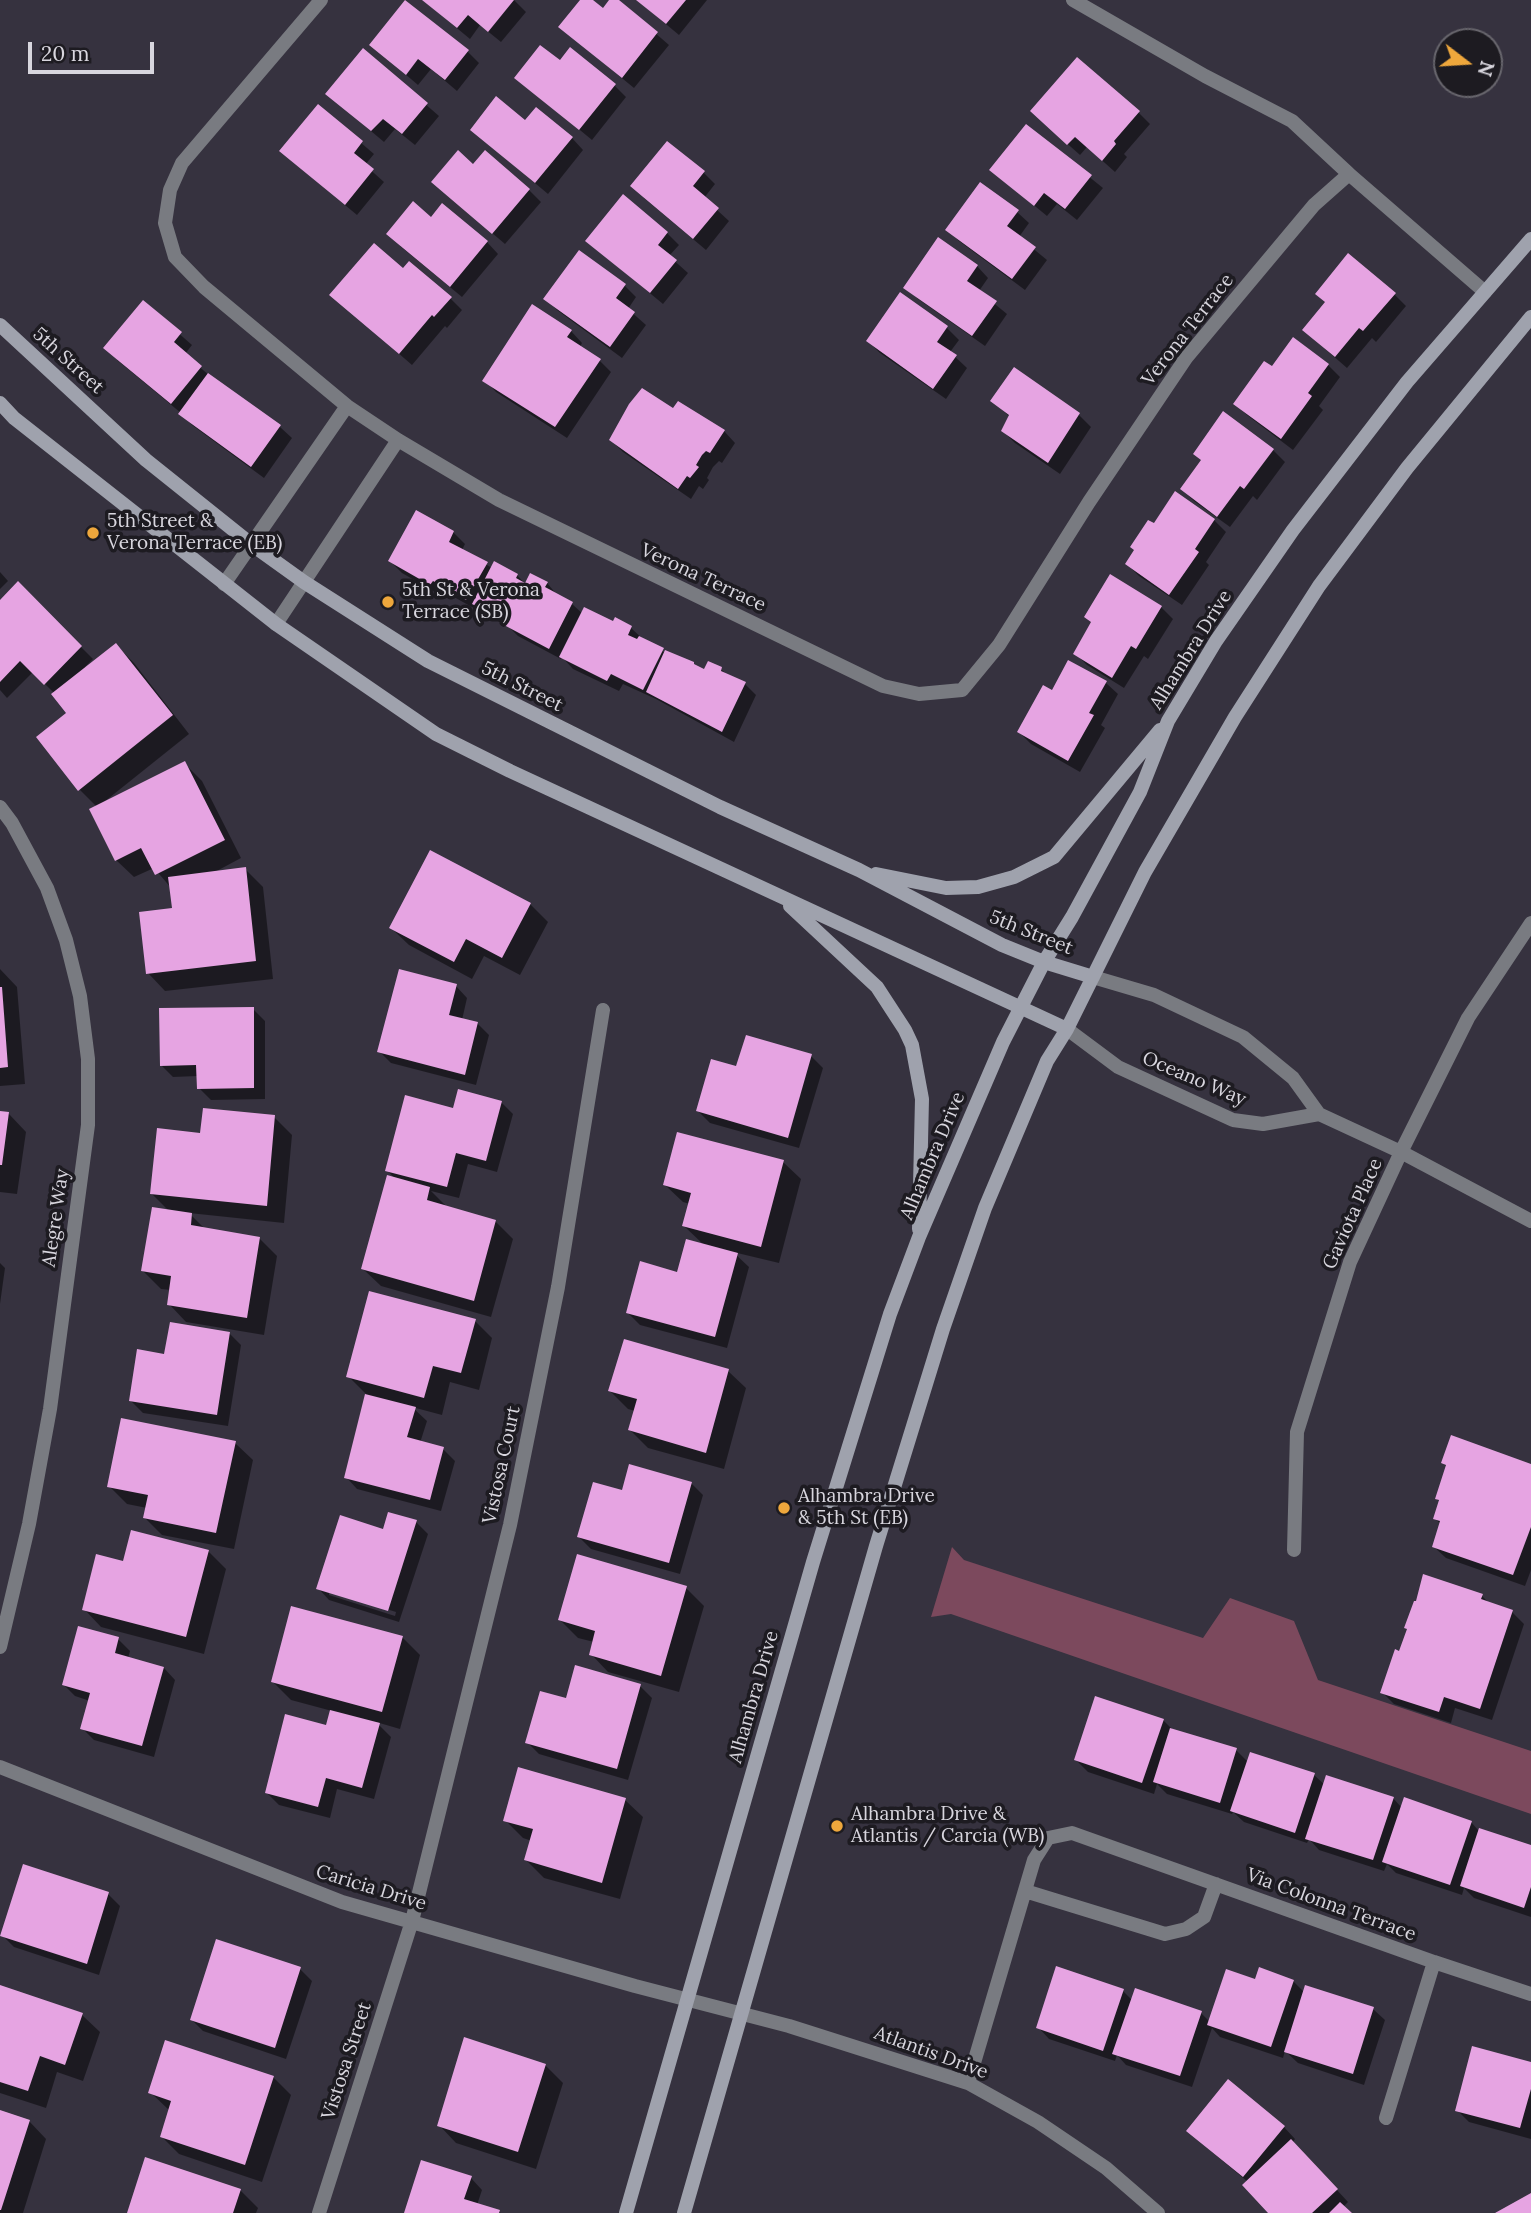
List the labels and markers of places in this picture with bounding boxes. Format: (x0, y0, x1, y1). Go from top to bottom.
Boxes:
place label: 5th Street & Verona Terrace (EB) (107, 511, 282, 555)
marker: 5th Street & Verona Terrace (EB) (85, 525, 101, 541)
place label: 5th St & Verona Terrace (SB) (402, 580, 540, 624)
marker: 5th St & Verona Terrace (SB) (380, 594, 396, 610)
place label: Alhambra Drive & 5th St (EB) (798, 1486, 935, 1530)
marker: Alhambra Drive & 5th St (EB) (776, 1500, 792, 1516)
place label: Alhambra Drive & Atlantis / Carcia (WB) (851, 1804, 1044, 1848)
marker: Alhambra Drive & Atlantis / Carcia (WB) (829, 1818, 845, 1834)

